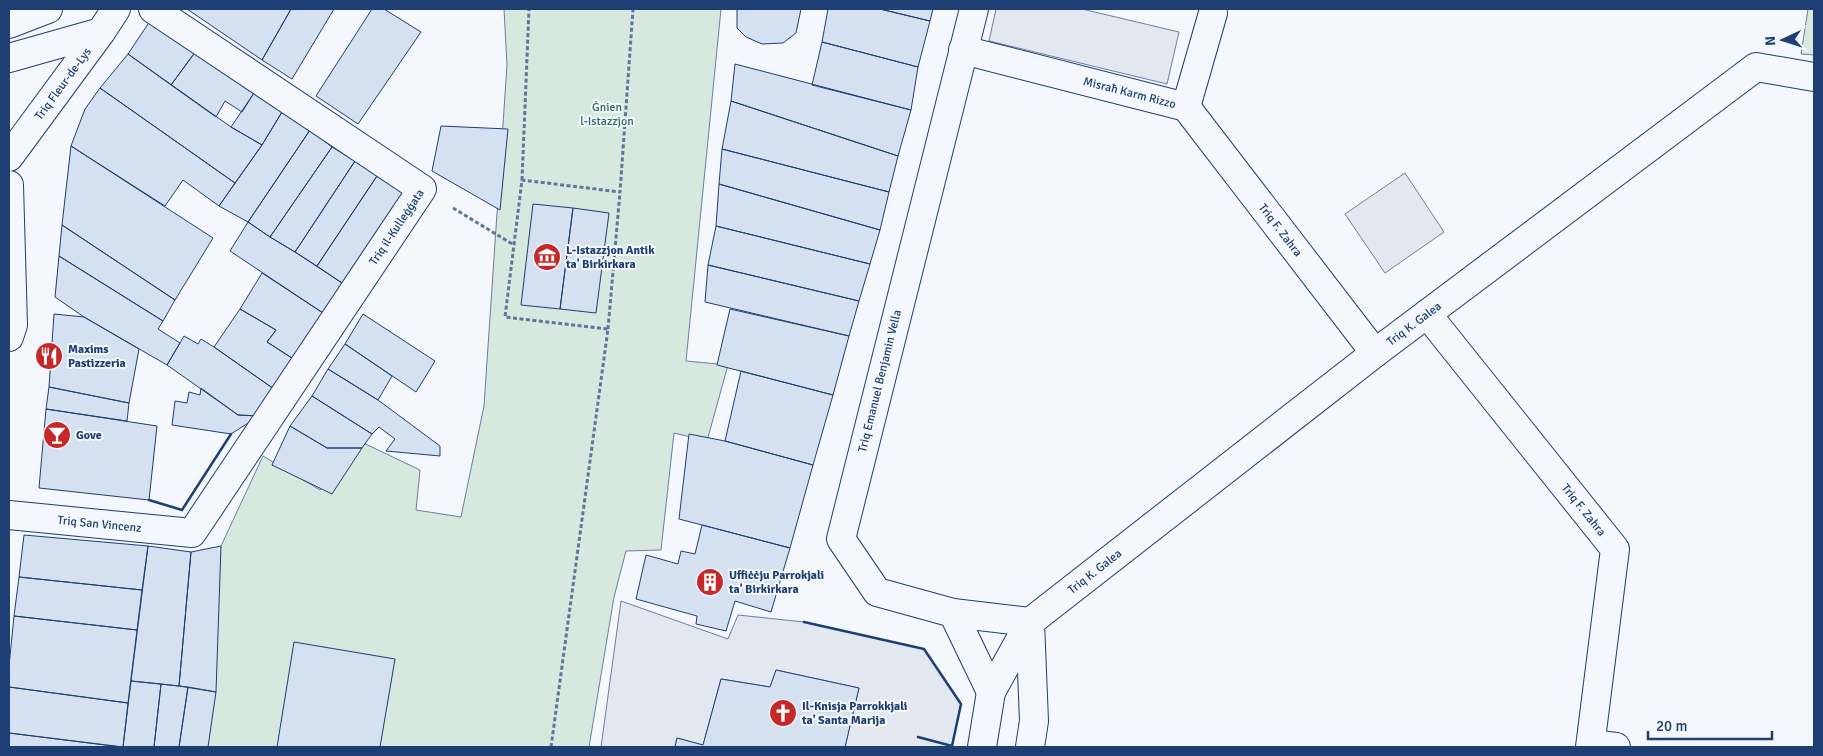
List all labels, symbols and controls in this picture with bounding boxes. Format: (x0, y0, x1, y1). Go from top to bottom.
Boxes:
north arrow (1758, 15, 1808, 65)
text: N (1762, 35, 1779, 46)
street label: Triq Fleur-de-Lys (31, 45, 95, 123)
street label: Misraħ Karm Rizzo (1082, 74, 1178, 112)
park label: Ġnien l-Istazzjon (580, 100, 634, 129)
street label: Triq il-Kulleġġata (366, 186, 427, 268)
street label: Triq F. Zahra (1255, 200, 1305, 259)
museum icon: L-Istazzjon Antik ta' Birkirkara (532, 242, 562, 272)
place label: L-Istazzjon Antik ta' Birkirkara (565, 243, 655, 272)
street label: Triq K. Galea (1384, 298, 1444, 349)
street label: Triq Emanuel Benjamin Vella (855, 308, 905, 454)
restaurant icon: Maxims Pastizzeria (34, 341, 64, 371)
place label: Maxims Pastizzeria (68, 342, 126, 371)
bar icon: Gove (42, 420, 72, 450)
place label: Gove (76, 428, 102, 443)
street label: Triq F. Zahra (1558, 481, 1609, 539)
street label: Triq San Vincenz (57, 512, 142, 536)
street label: Triq K. Galea (1065, 546, 1125, 597)
building icon: Uffiċċju Parrokjali ta' Birkirkara (695, 567, 725, 597)
place label: Uffiċċju Parrokjali ta' Birkirkara (728, 568, 824, 597)
church icon: Il-Knisja Parrokkjali ta' Santa Marija (768, 698, 798, 728)
place label: Il-Knisja Parrokkjali ta' Santa Marija (801, 699, 907, 728)
scale bar (1648, 708, 1772, 740)
text: 20 m (1656, 717, 1687, 735)

